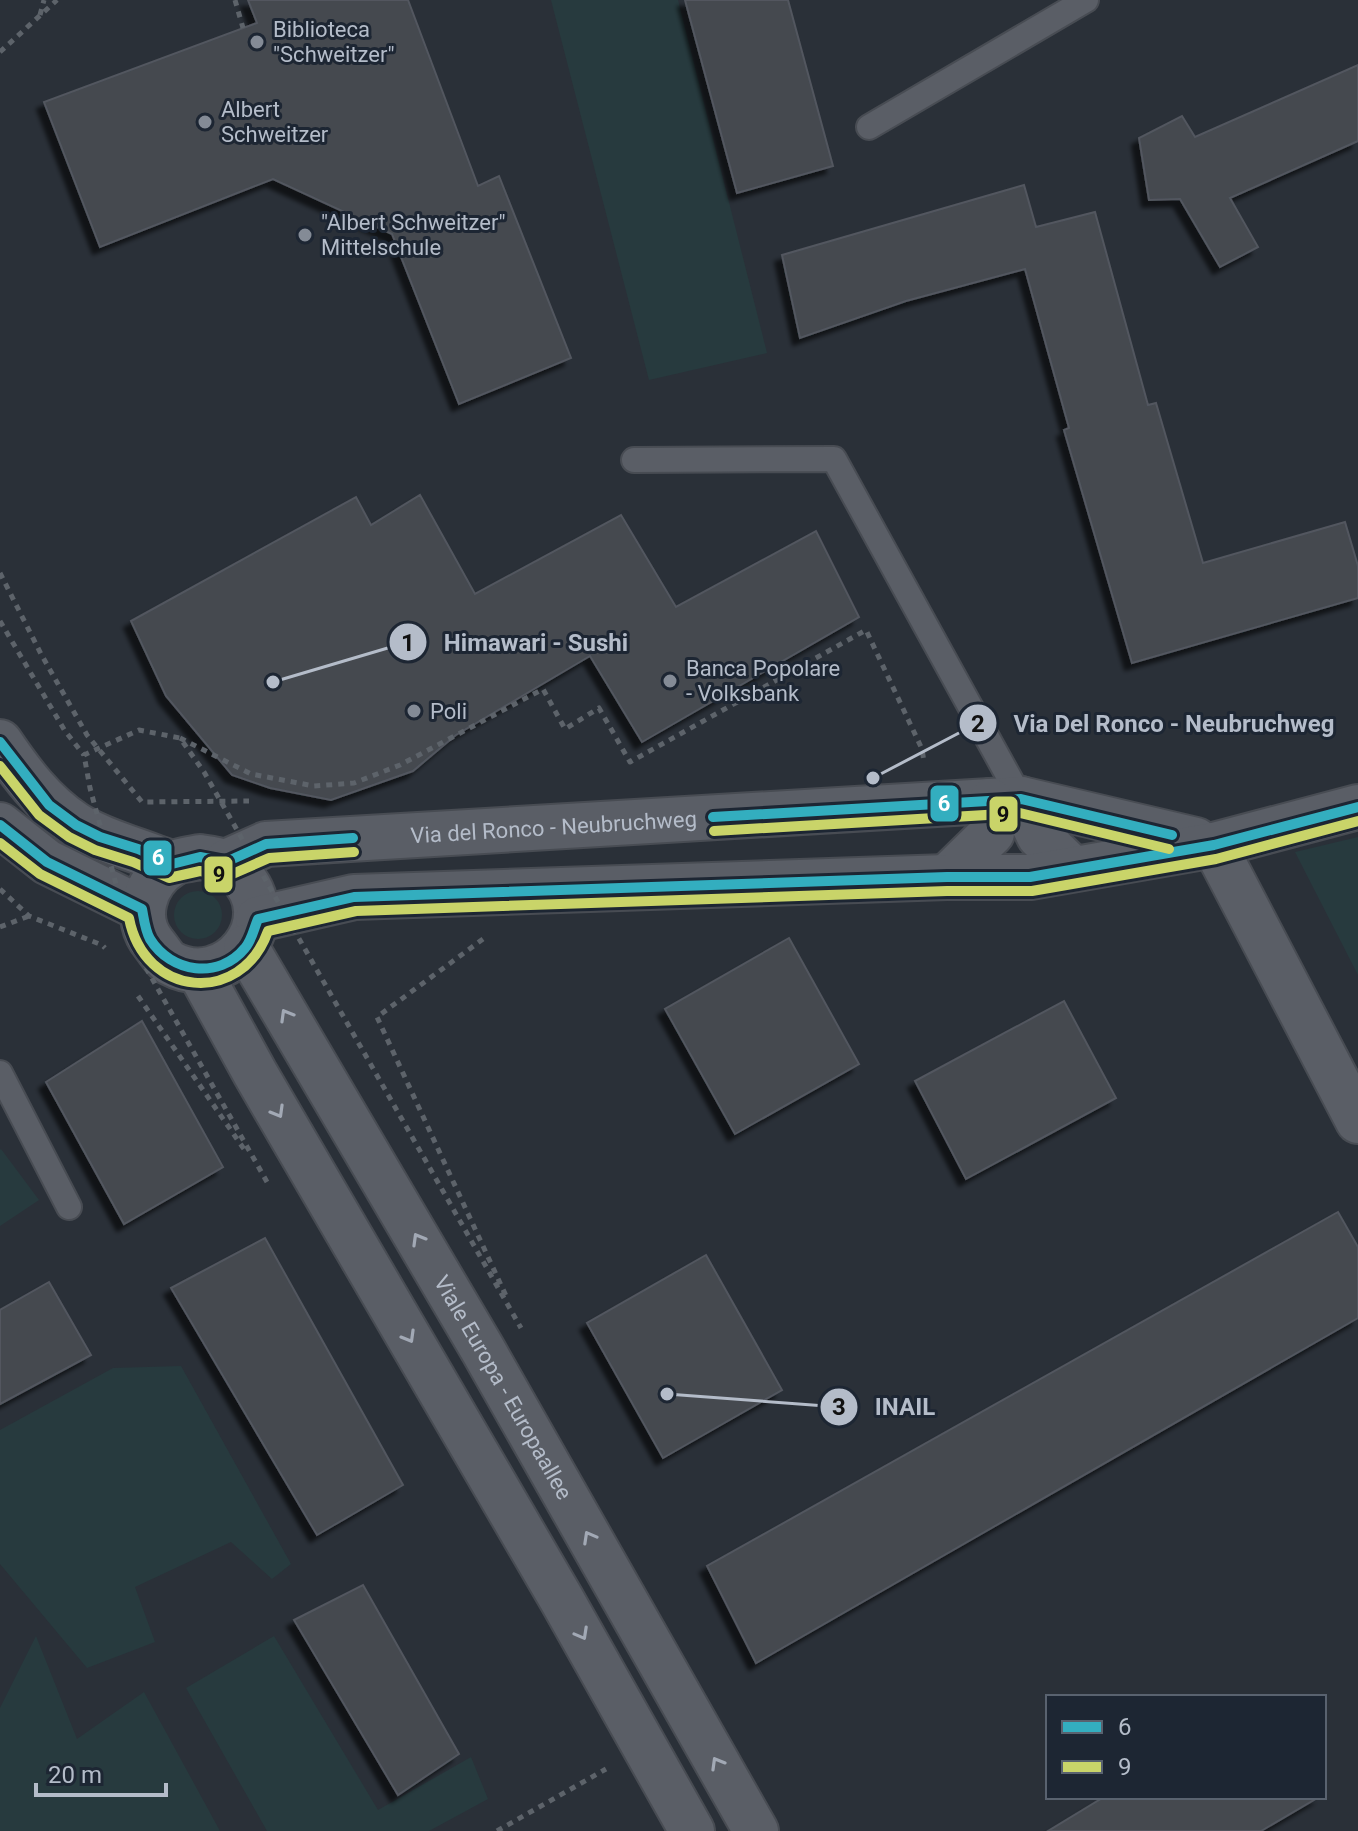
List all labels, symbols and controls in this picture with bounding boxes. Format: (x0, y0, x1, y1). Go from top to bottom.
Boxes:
place label: Biblioteca "Schweitzer" (273, 17, 395, 67)
marker: Biblioteca "Schweitzer" (248, 33, 266, 51)
place label: Albert Schweitzer (221, 97, 329, 147)
marker: Albert Schweitzer (196, 113, 214, 131)
place label: "Albert Schweitzer" Mittelschule (321, 210, 506, 260)
marker: "Albert Schweitzer" Mittelschule (296, 226, 314, 244)
callout: Himawari - Sushi (388, 618, 645, 666)
text: 1 (401, 629, 415, 657)
text: Himawari - Sushi (444, 629, 628, 657)
place label: Banca Popolare - Volksbank (686, 656, 840, 706)
marker: Banca Popolare - Volksbank (661, 672, 679, 690)
place label: Poli (430, 699, 467, 724)
callout: Via Del Ronco - Neubruchweg (958, 699, 1351, 747)
marker: Poli (405, 702, 423, 720)
text: 2 (971, 710, 985, 738)
text: Via Del Ronco - Neubruchweg (1014, 710, 1334, 738)
line badge: 6 (929, 784, 960, 823)
text: 6 (938, 791, 950, 816)
line badge: 9 (988, 795, 1019, 833)
text: 9 (997, 802, 1009, 827)
street label: Via del Ronco - Neubruchweg (410, 806, 698, 848)
line badge: 6 (142, 839, 173, 877)
text: 6 (152, 845, 164, 870)
line badge: 9 (203, 855, 234, 894)
text: 9 (213, 862, 225, 887)
one-way arrow (280, 1009, 296, 1024)
one-way arrow (268, 1103, 284, 1118)
one-way arrow (412, 1233, 428, 1248)
street label: Viale Europa - Europaallee (429, 1271, 577, 1504)
one-way arrow (399, 1328, 415, 1343)
callout: INAIL (819, 1383, 951, 1431)
text: 3 (832, 1393, 846, 1421)
text: INAIL (875, 1393, 935, 1421)
one-way arrow (583, 1531, 598, 1545)
one-way arrow (572, 1625, 588, 1640)
legend (1046, 1695, 1326, 1799)
text: 6 (1118, 1713, 1132, 1741)
scale bar (36, 1747, 166, 1797)
text: 9 (1118, 1753, 1132, 1781)
one-way arrow (711, 1757, 727, 1772)
text: 20 m (48, 1761, 102, 1789)

